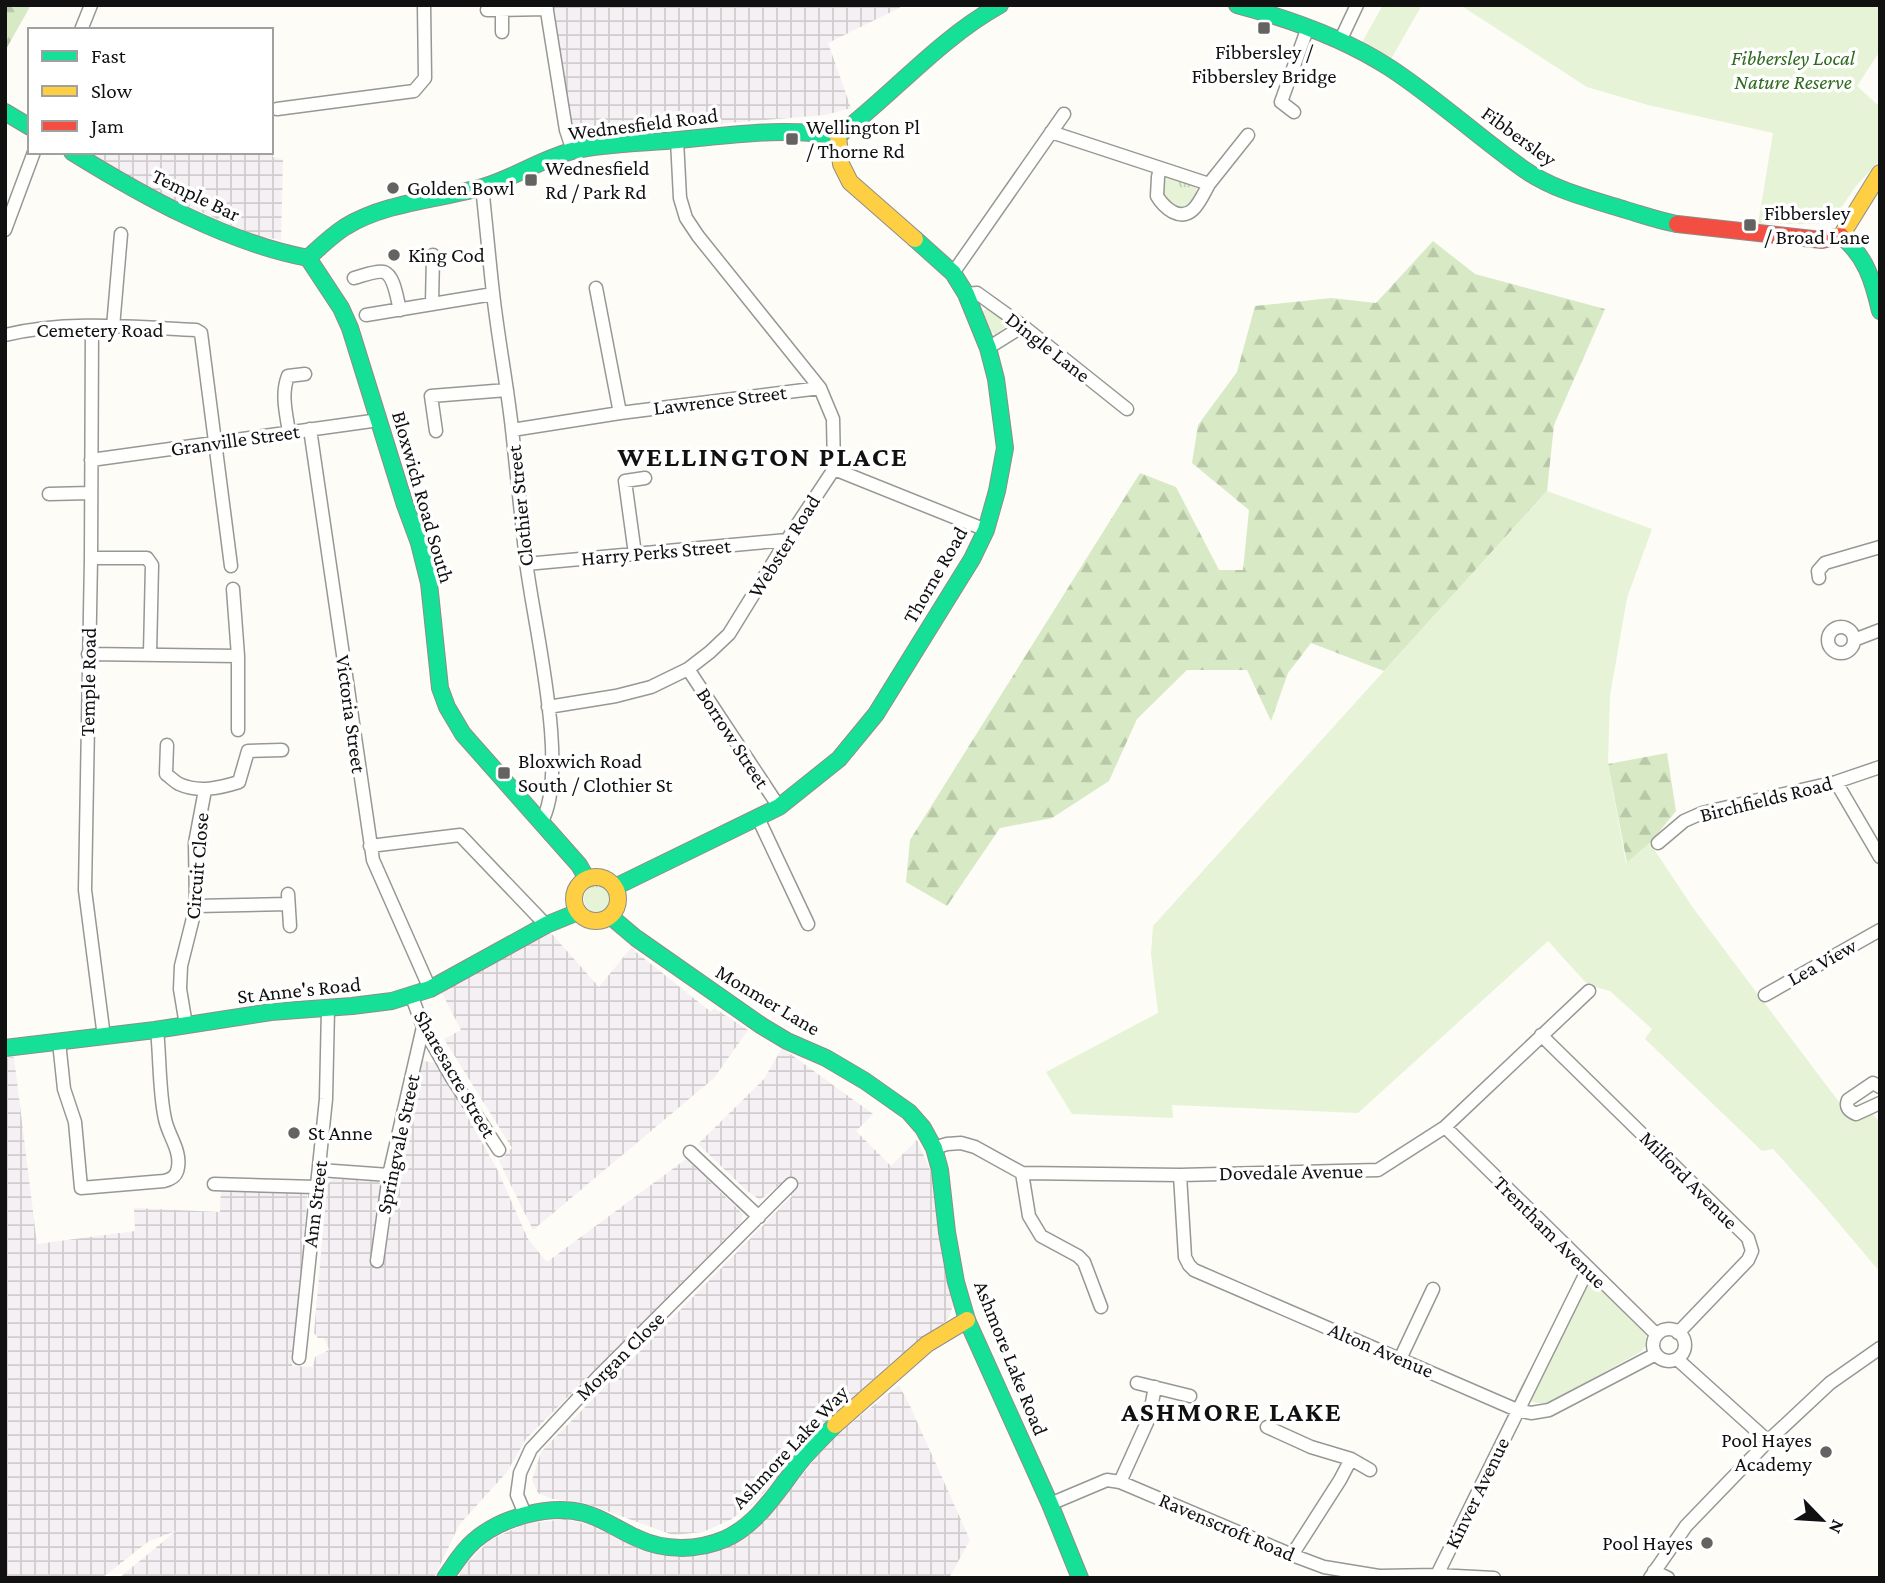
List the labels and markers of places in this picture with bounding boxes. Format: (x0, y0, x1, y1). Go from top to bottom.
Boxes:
marker: Fibbersley / Fibbersley Bridge (1256, 20, 1272, 36)
place label: Fibbersley / Fibbersley Bridge (1191, 40, 1337, 88)
place label: Wellington Pl / Thorne Rd (806, 115, 920, 163)
marker: Wellington Pl / Thorne Rd (784, 131, 800, 147)
place label: Wednesfield Rd / Park Rd (545, 156, 649, 204)
marker: Wednesfield Rd / Park Rd (523, 172, 539, 188)
place label: Golden Bowl (407, 176, 515, 200)
marker: Golden Bowl (385, 180, 401, 196)
place label: Fibbersley / Broad Lane (1764, 201, 1870, 249)
marker: Fibbersley / Broad Lane (1742, 217, 1758, 233)
place label: King Cod (408, 243, 485, 267)
marker: King Cod (386, 247, 402, 263)
place label: Bloxwich Road South / Clothier St (518, 749, 673, 797)
marker: Bloxwich Road South / Clothier St (496, 765, 512, 781)
place label: St Anne (308, 1121, 372, 1145)
marker: St Anne (286, 1125, 302, 1141)
place label: Pool Hayes Academy (1721, 1428, 1812, 1476)
marker: Pool Hayes Academy (1818, 1444, 1834, 1460)
place label: Pool Hayes (1602, 1531, 1693, 1555)
marker: Pool Hayes (1699, 1535, 1715, 1551)

